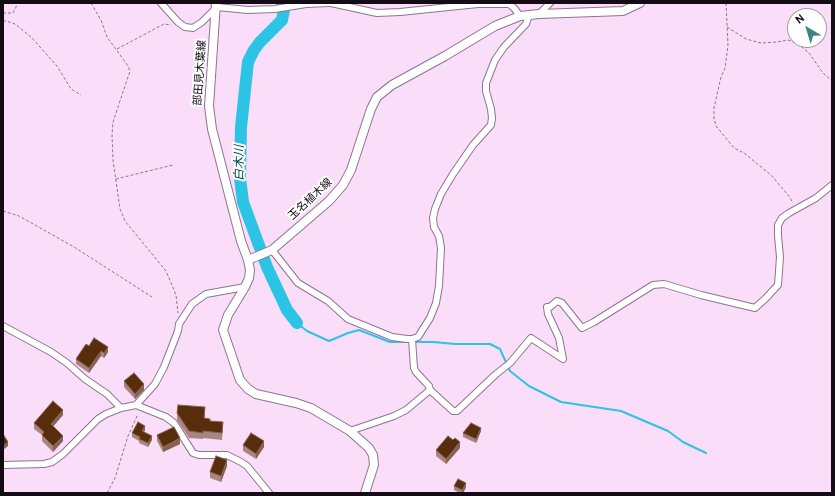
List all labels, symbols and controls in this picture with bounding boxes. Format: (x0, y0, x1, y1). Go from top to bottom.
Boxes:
north arrow (787, 8, 827, 48)
text: N (793, 11, 808, 27)
street label: 部田見木葉線 (192, 40, 210, 106)
water label: 白木川 (234, 145, 248, 181)
street label: 玉名植木線 (286, 176, 336, 224)

